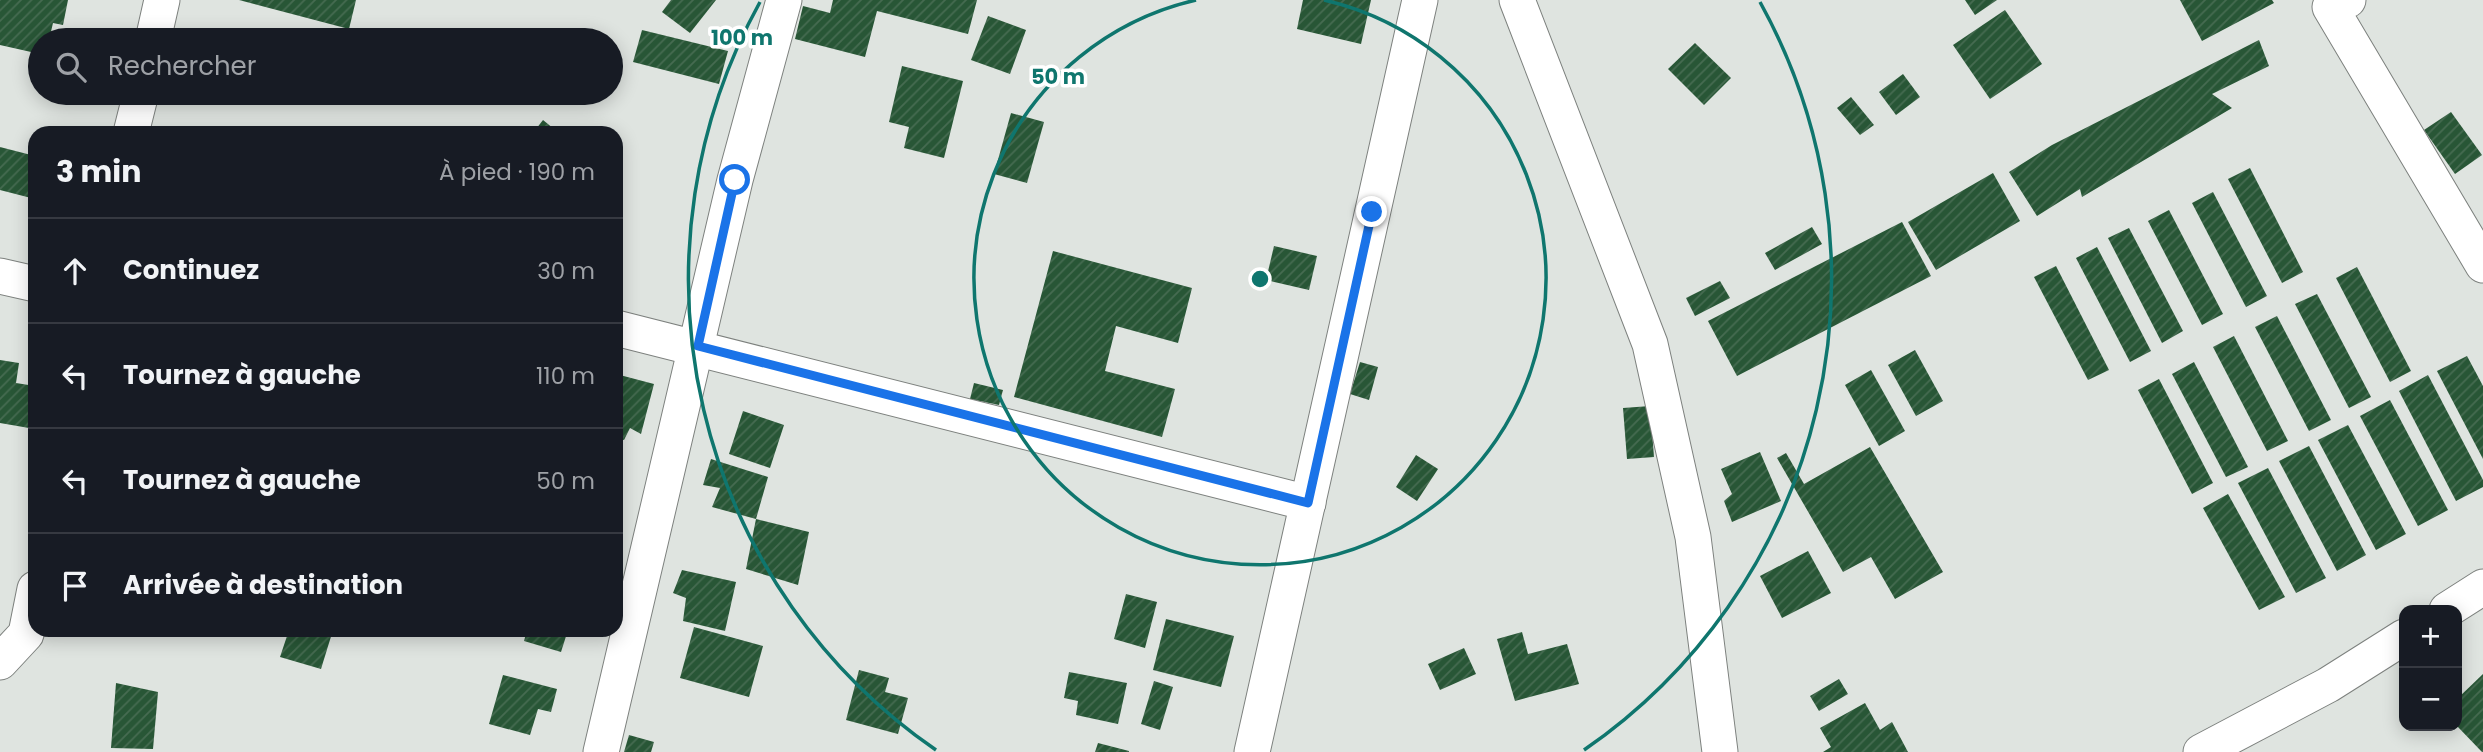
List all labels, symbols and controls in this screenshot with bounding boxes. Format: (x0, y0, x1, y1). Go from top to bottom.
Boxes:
text: 100 m (711, 23, 773, 52)
search box (28, 28, 623, 105)
icon: search (52, 48, 90, 86)
text: Rechercher (108, 48, 256, 84)
text: 50 m (1031, 62, 1085, 91)
text: 3 min (56, 150, 141, 193)
text: À pied · 190 m (439, 156, 595, 188)
route start (719, 164, 750, 195)
route end (1356, 196, 1387, 227)
icon: ahead (56, 252, 94, 290)
text: Continuez (123, 252, 259, 288)
text: 30 m (537, 255, 595, 287)
centre of rings (1248, 267, 1272, 291)
icon: left (56, 357, 94, 395)
text: Tournez à gauche (123, 357, 361, 393)
text: 110 m (536, 360, 595, 392)
icon: left (56, 462, 94, 500)
text: Tournez à gauche (123, 462, 361, 498)
text: 50 m (536, 465, 595, 497)
icon: arrive (56, 567, 94, 605)
text: Arrivée à destination (123, 567, 403, 603)
map controls (2399, 605, 2462, 731)
button: + (2399, 605, 2462, 668)
button: − (2399, 668, 2462, 731)

